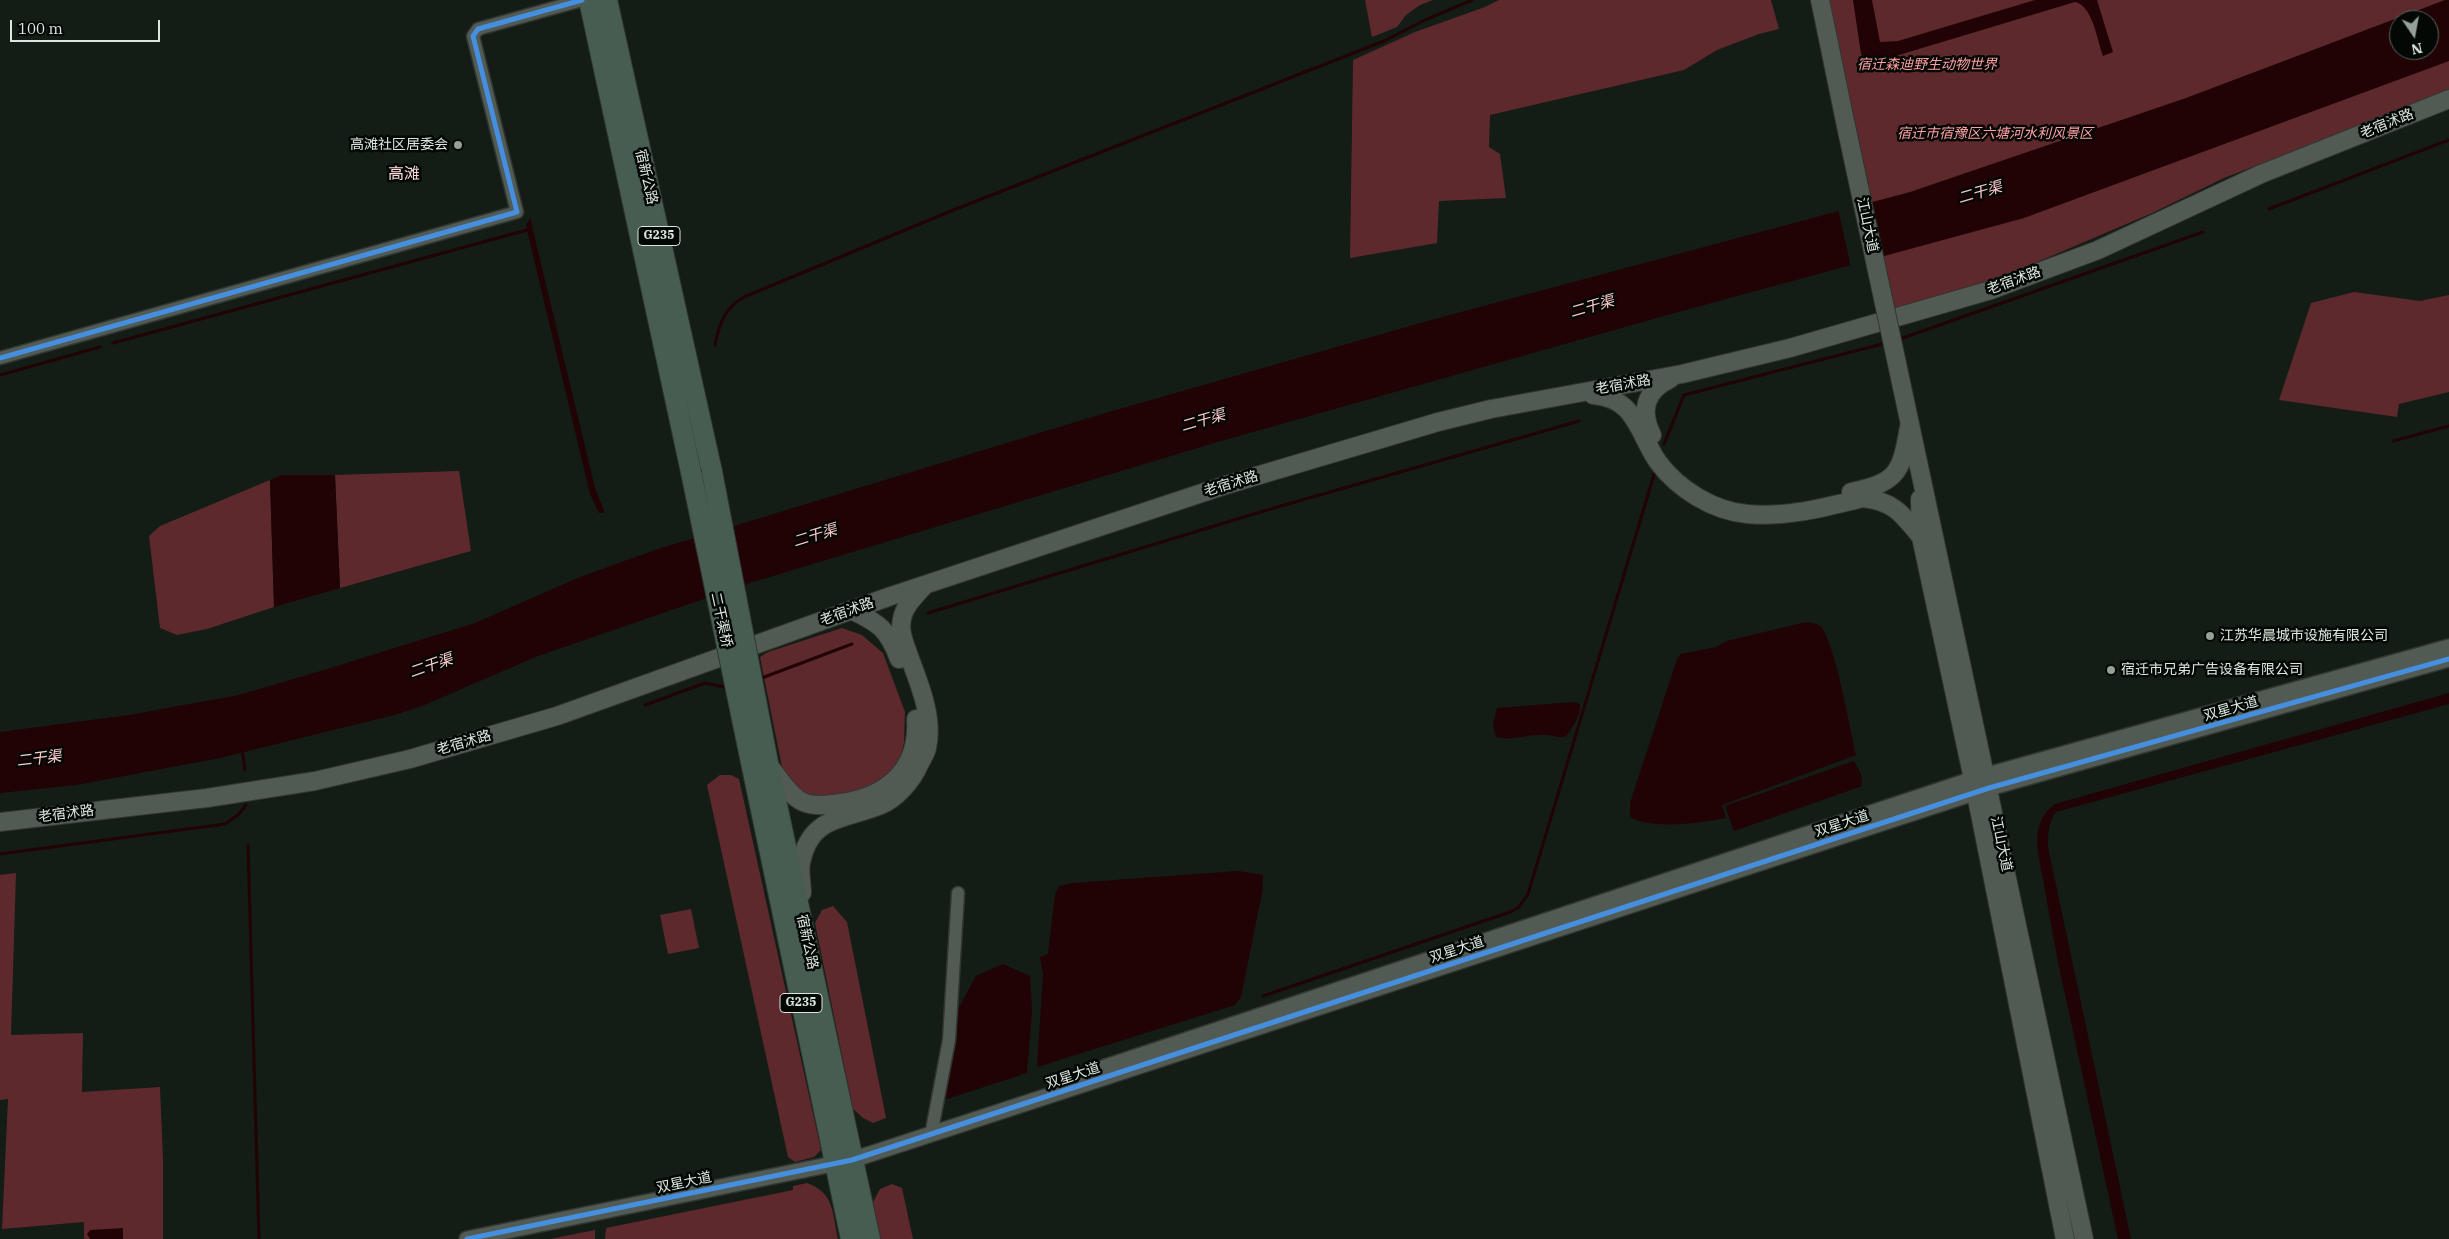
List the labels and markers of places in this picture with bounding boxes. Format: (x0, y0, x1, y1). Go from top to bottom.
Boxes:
place label: 高滩社区居委会 (350, 137, 448, 153)
marker: 高滩社区居委会 (452, 139, 464, 151)
place label: 江苏华晨城市设施有限公司 (2220, 628, 2388, 644)
marker: 江苏华晨城市设施有限公司 (2204, 630, 2216, 642)
place label: 宿迁市兄弟广告设备有限公司 (2121, 662, 2303, 678)
marker: 宿迁市兄弟广告设备有限公司 (2105, 664, 2117, 676)

